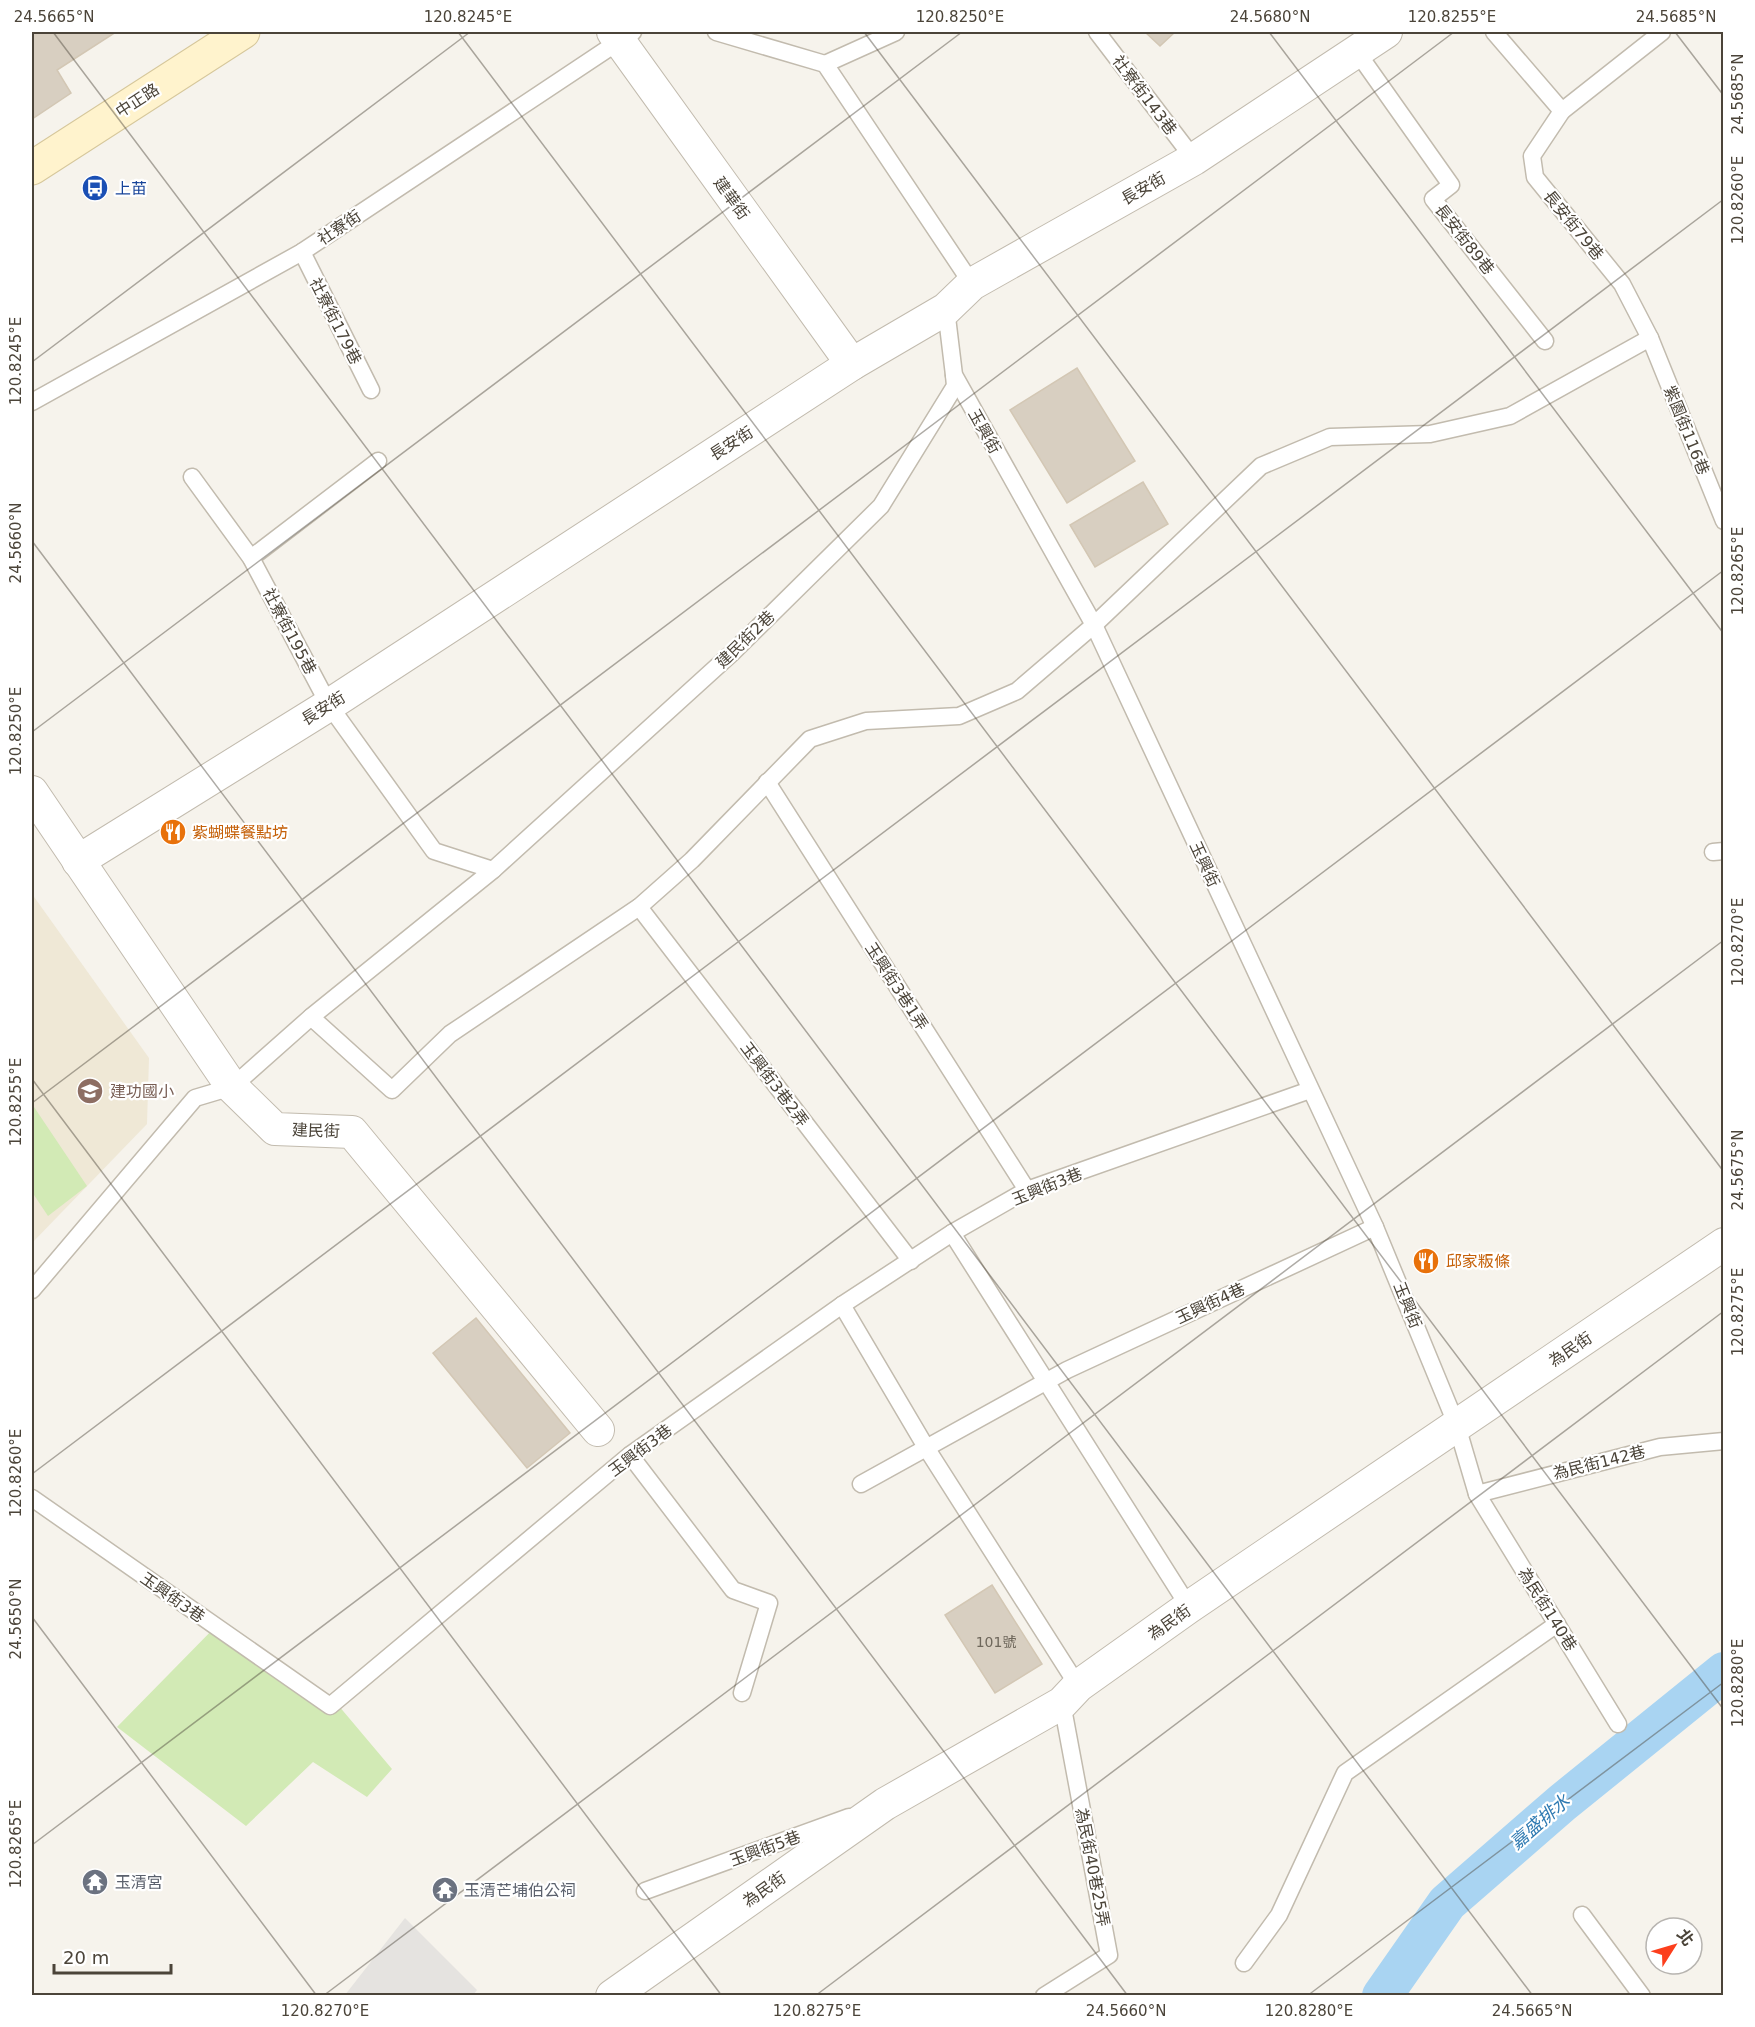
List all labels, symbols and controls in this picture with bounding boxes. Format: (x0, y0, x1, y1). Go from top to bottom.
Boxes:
text: 24.5665°N (14, 8, 94, 26)
text: 120.8245°E (424, 8, 512, 26)
text: 120.8250°E (916, 8, 1004, 26)
text: 24.5680°N (1230, 8, 1310, 26)
text: 120.8255°E (1408, 8, 1496, 26)
text: 24.5685°N (1636, 8, 1716, 26)
street label: 社寮街143巷 (1109, 52, 1181, 139)
text: 24.5685°N (1729, 54, 1747, 134)
street label: 中正路 (112, 79, 163, 121)
text: 120.8260°E (1729, 156, 1747, 244)
street label: 長安街 (1118, 168, 1169, 209)
bus stop icon: 上苗 (80, 173, 110, 203)
street label: 建華街 (710, 173, 753, 223)
place label: 上苗 (115, 179, 147, 198)
street label: 長安街79巷 (1540, 187, 1608, 264)
street label: 長安街89巷 (1431, 200, 1498, 278)
street label: 社寮街 (314, 206, 364, 249)
street label: 社寮街179巷 (306, 275, 365, 368)
text: 120.8245°E (7, 317, 25, 405)
street label: 紫園街116巷 (1660, 383, 1713, 478)
street label: 玉興街 (965, 406, 1005, 457)
street label: 長安街 (706, 422, 757, 464)
text: 24.5660°N (7, 503, 25, 583)
text: 120.8265°E (1729, 527, 1747, 615)
street label: 社寮街195巷 (259, 585, 320, 677)
street label: 建民街2巷 (712, 607, 779, 672)
text: 120.8250°E (7, 687, 25, 775)
street label: 長安街 (298, 688, 349, 729)
restaurant icon: 紫蝴蝶餐點坊 (158, 817, 188, 847)
place label: 紫蝴蝶餐點坊 (192, 823, 288, 842)
street label: 玉興街 (1186, 838, 1223, 890)
text: 120.8270°E (1729, 898, 1747, 986)
street label: 玉興街3巷1弄 (861, 939, 932, 1034)
street label: 玉興街3巷2弄 (737, 1039, 812, 1130)
text: 120.8255°E (7, 1058, 25, 1146)
school or university icon: 建功國小 (75, 1076, 105, 1106)
place label: 建功國小 (110, 1082, 174, 1101)
street label: 建民街 (292, 1120, 340, 1141)
text: 24.5675°N (1729, 1130, 1747, 1210)
street label: 玉興街3巷 (1009, 1164, 1085, 1209)
restaurant icon: 邱家粄條 (1411, 1246, 1441, 1276)
place label: 邱家粄條 (1446, 1252, 1510, 1271)
text: 120.8275°E (1729, 1268, 1747, 1356)
street label: 玉興街4巷 (1173, 1279, 1248, 1328)
street label: 玉興街 (1390, 1279, 1425, 1331)
street label: 為民街 (1545, 1328, 1595, 1371)
street label: 玉興街3巷 (605, 1420, 676, 1480)
text: 120.8260°E (7, 1429, 25, 1517)
street label: 為民街142巷 (1551, 1442, 1647, 1483)
street label: 為民街140巷 (1514, 1564, 1581, 1654)
street label: 玉興街3巷 (137, 1568, 209, 1626)
text: 24.5650°N (7, 1579, 25, 1659)
street label: 為民街 (1144, 1601, 1194, 1644)
house number: 101號 (976, 1634, 1016, 1650)
text: 120.8280°E (1729, 1639, 1747, 1727)
water label: 嘉盛排水 (1506, 1789, 1574, 1853)
text: 120.8265°E (7, 1800, 25, 1888)
street label: 為民街40巷25弄 (1072, 1806, 1113, 1928)
street label: 玉興街5巷 (727, 1827, 803, 1870)
temple icon: 玉清宮 (80, 1867, 110, 1897)
street label: 為民街 (739, 1868, 789, 1911)
place label: 玉清宮 (115, 1873, 163, 1892)
temple icon: 玉清芒埔伯公祠 (430, 1875, 460, 1905)
place label: 玉清芒埔伯公祠 (464, 1881, 576, 1900)
north arrow (1644, 1916, 1704, 1976)
text: 北 (1673, 1925, 1698, 1949)
scale bar (54, 1937, 171, 1975)
text: 20 m (63, 1947, 109, 1968)
text: 120.8270°E (281, 2002, 369, 2020)
text: 120.8275°E (773, 2002, 861, 2020)
text: 24.5660°N (1086, 2002, 1166, 2020)
text: 120.8280°E (1265, 2002, 1353, 2020)
text: 24.5665°N (1492, 2002, 1572, 2020)

